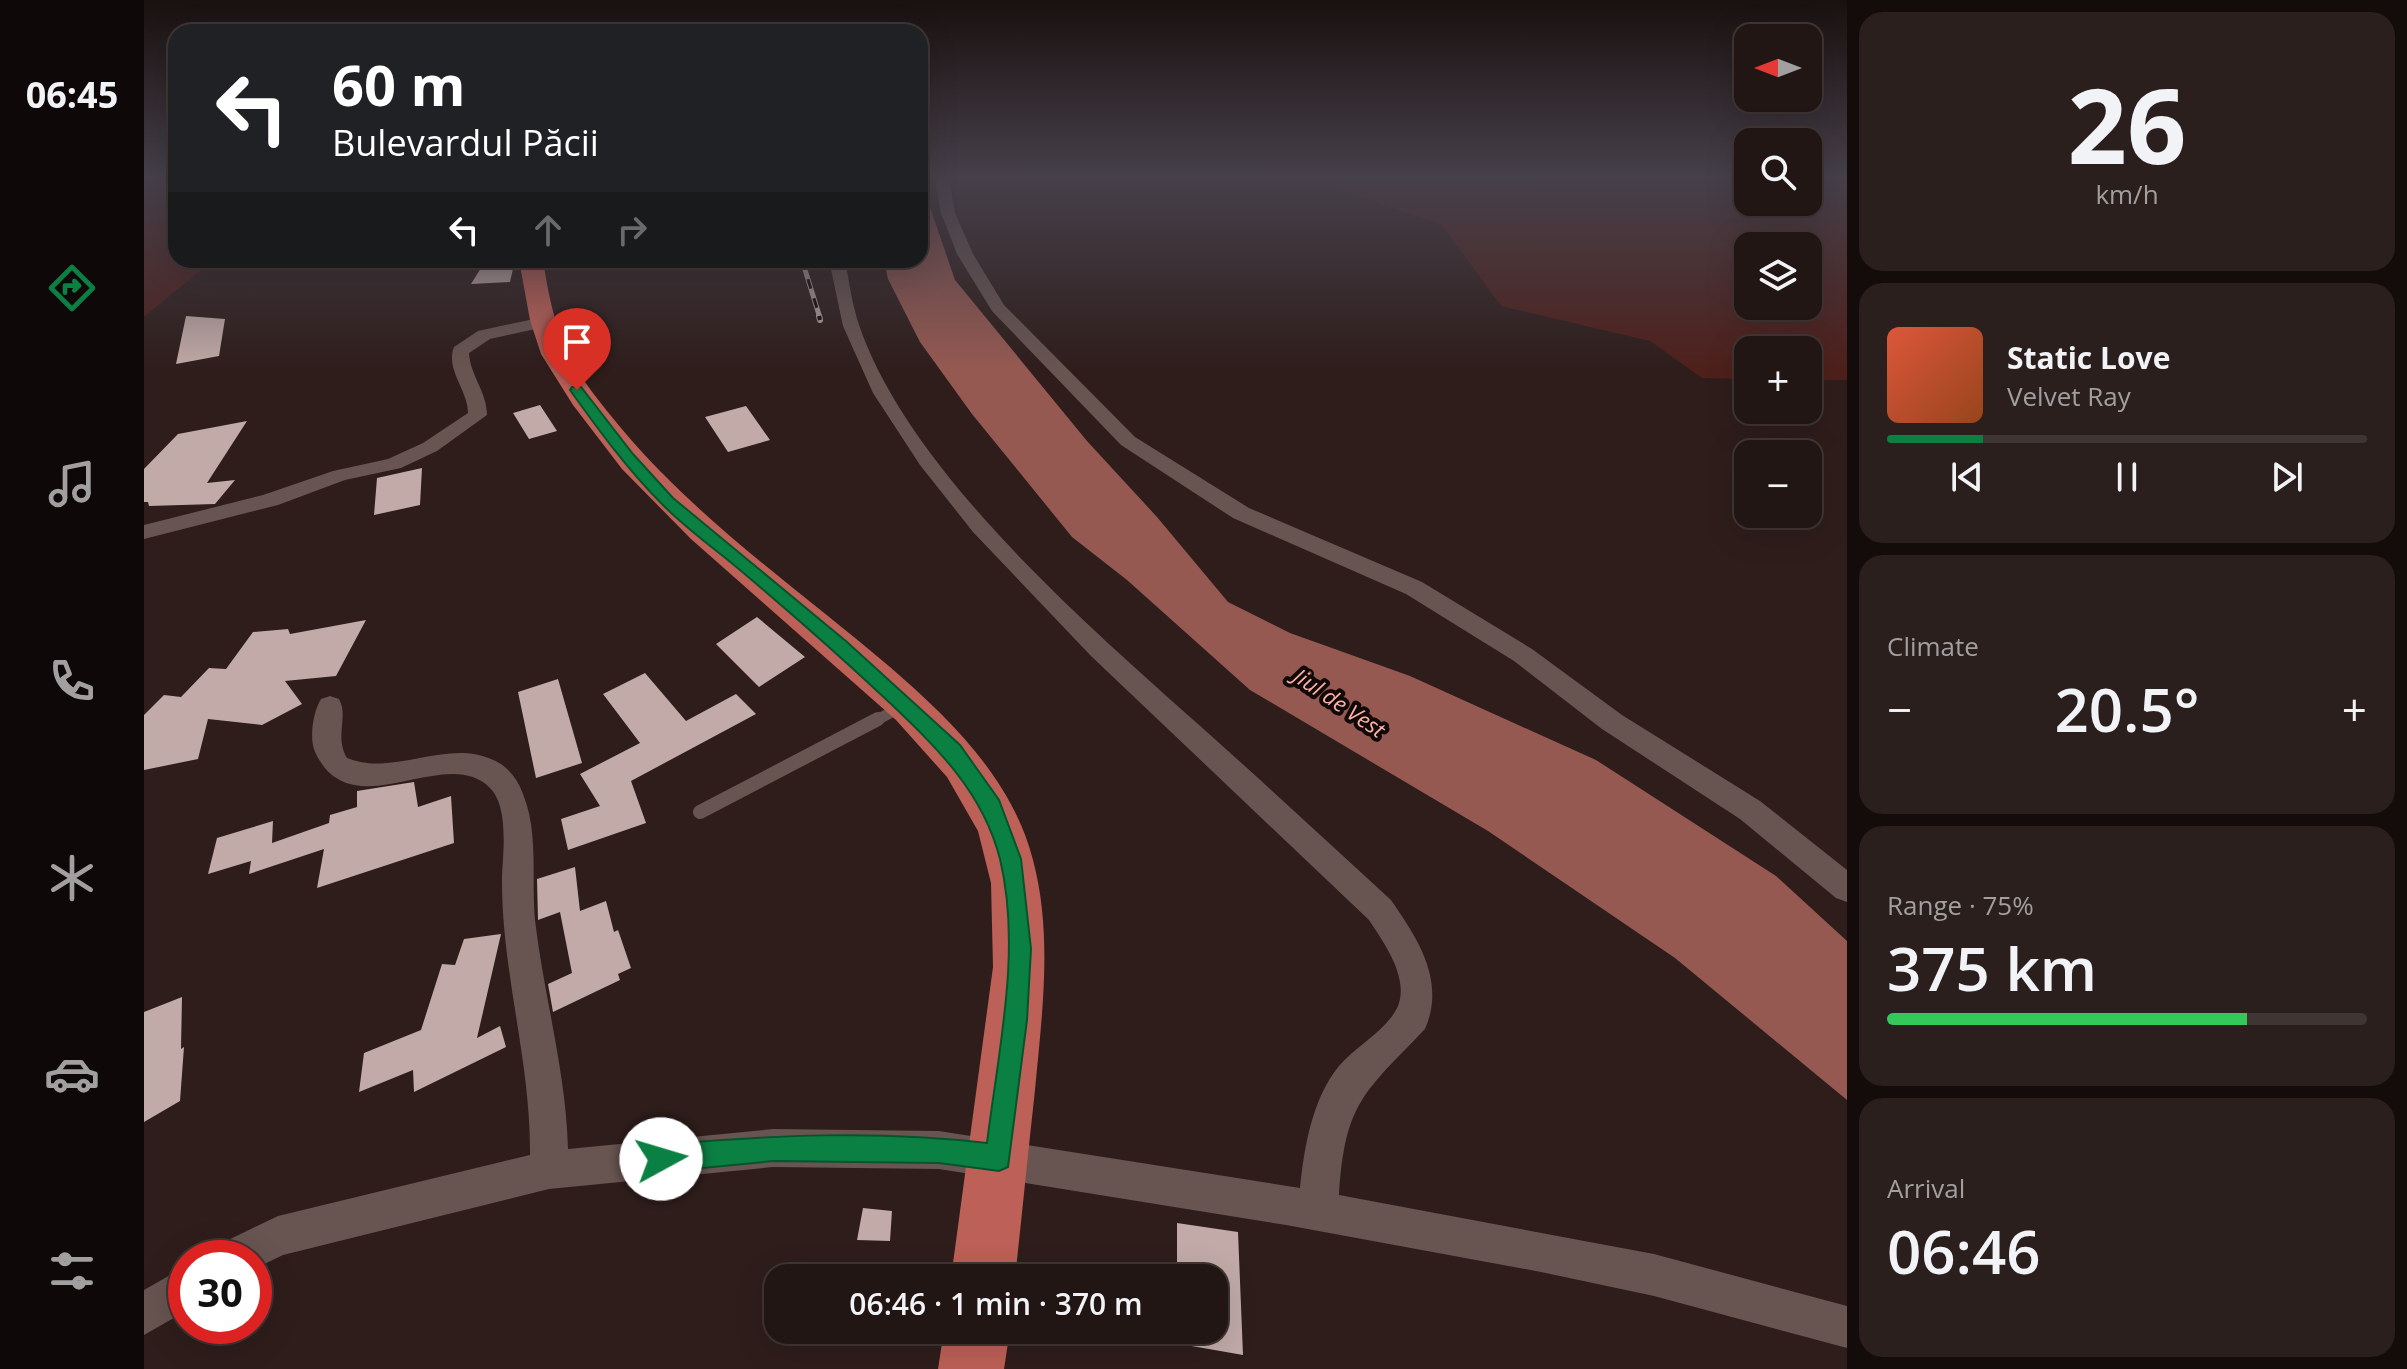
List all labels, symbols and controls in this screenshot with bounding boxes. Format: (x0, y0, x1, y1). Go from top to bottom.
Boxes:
north arrow (1734, 24, 1822, 112)
map controls (1734, 24, 1822, 528)
text: 60 m (332, 46, 466, 122)
text: 26 (2068, 53, 2186, 194)
icon: left (200, 56, 304, 160)
text: 06:45 (26, 70, 118, 119)
text: Bulevardul Păcii (332, 118, 599, 167)
button: search (1734, 128, 1822, 216)
text: km/h (2095, 176, 2159, 212)
icon: left (442, 208, 486, 252)
icon: ahead (526, 208, 570, 252)
icon: right (610, 208, 654, 252)
button: layers (1734, 232, 1822, 320)
icon: directions (44, 260, 100, 316)
pin (543, 308, 611, 390)
icon: arrive (555, 320, 599, 364)
button: + (1734, 336, 1822, 424)
text: Static Love (2007, 337, 2170, 378)
text: Velvet Ray (2007, 378, 2131, 414)
button: − (1734, 440, 1822, 528)
icon: previous (1945, 455, 1989, 499)
icon: pause (2105, 455, 2149, 499)
icon: next (2265, 455, 2309, 499)
icon: music (44, 456, 100, 512)
text: Climate (1887, 628, 1979, 664)
icon: phone (44, 653, 100, 709)
water label: Jiul de Vest (1285, 658, 1392, 744)
text: 20.5° (2054, 668, 2200, 750)
text: − (1887, 679, 1912, 739)
text: + (2342, 679, 2367, 739)
icon: climate (44, 850, 100, 906)
text: Range · 75% (1887, 887, 2034, 923)
text: 375 km (1887, 927, 2097, 1009)
icon: car (44, 1046, 100, 1102)
position arrow (619, 1117, 703, 1201)
text: Arrival (1887, 1170, 1965, 1206)
text: 06:46 (1887, 1210, 2041, 1292)
speed limit sign: 30 (168, 1240, 272, 1344)
icon: filters (44, 1243, 100, 1299)
text: 06:46 · 1 min · 370 m (849, 1283, 1143, 1324)

